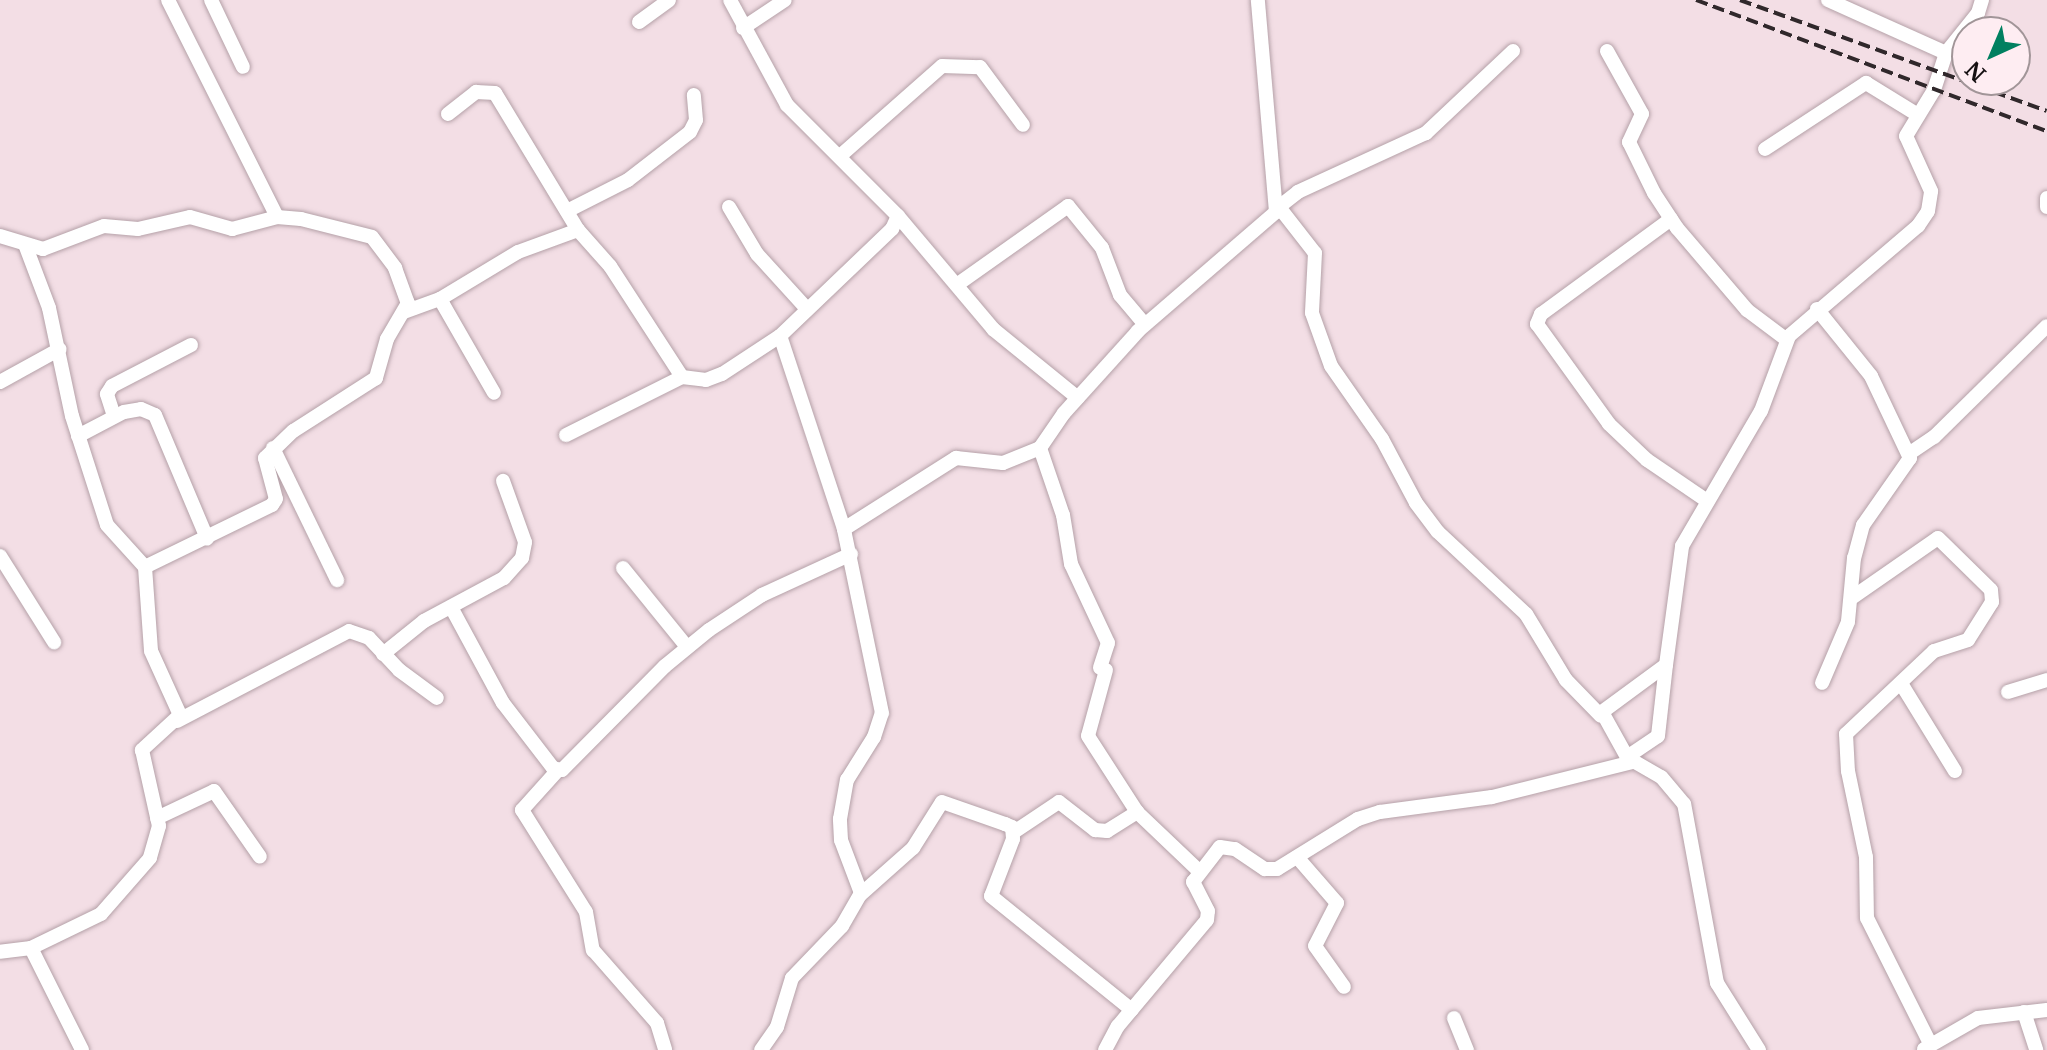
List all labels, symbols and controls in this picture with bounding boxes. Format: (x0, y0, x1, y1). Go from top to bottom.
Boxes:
north arrow (1951, 16, 2031, 96)
text: N (1960, 56, 1992, 88)

